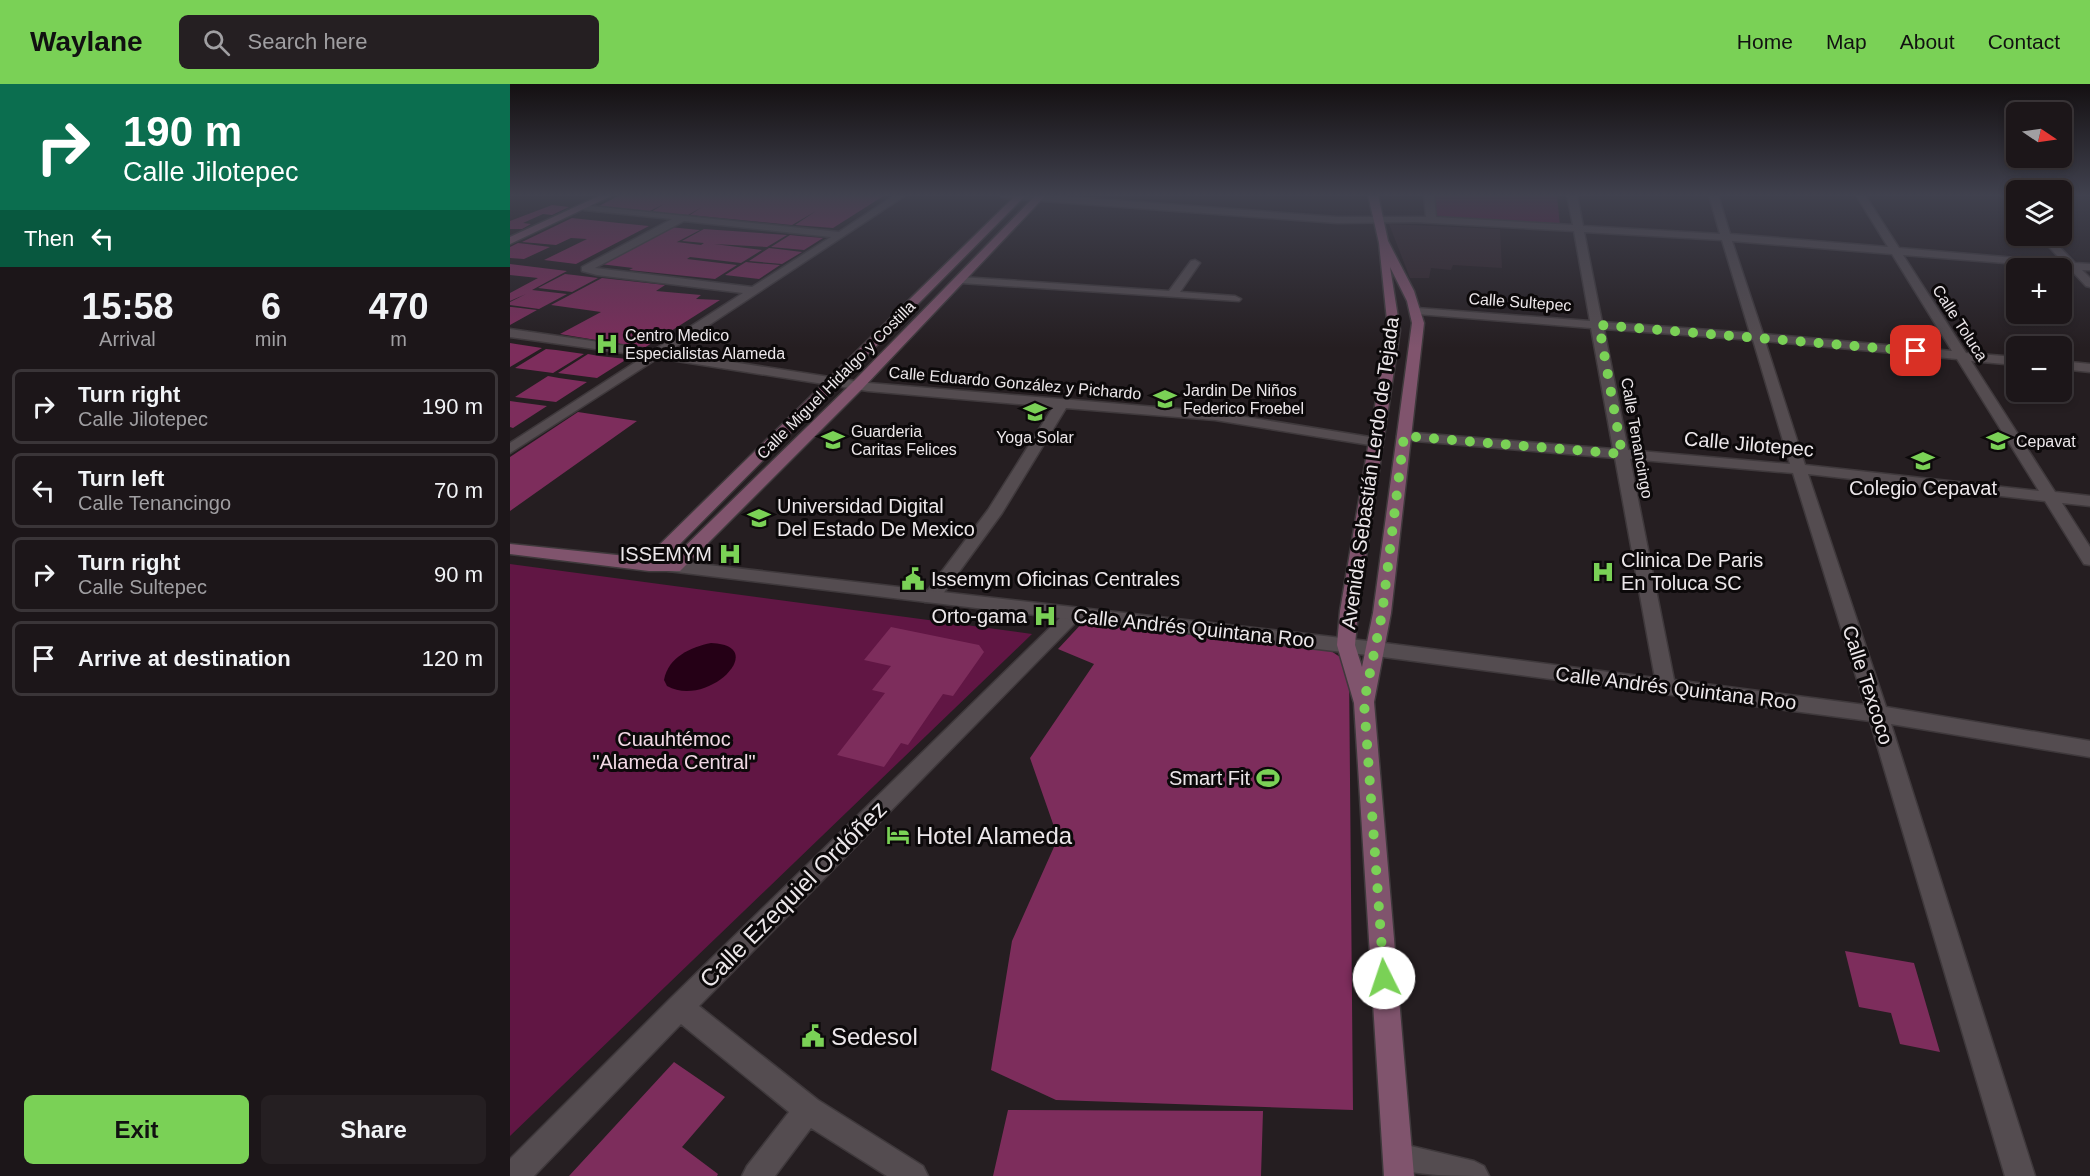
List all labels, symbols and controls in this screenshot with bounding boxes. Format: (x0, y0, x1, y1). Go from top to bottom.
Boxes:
search box (179, 15, 599, 69)
text: Waylane (30, 26, 143, 57)
icon: search (200, 26, 233, 59)
text: Search here (248, 29, 367, 54)
text: Home (1737, 30, 1793, 53)
text: Map (1826, 30, 1867, 53)
text: About (1900, 30, 1955, 53)
text: Contact (1988, 30, 2060, 53)
north arrow (2006, 102, 2072, 168)
map controls (2006, 102, 2072, 402)
icon: right (24, 108, 102, 186)
text: 190 m (123, 108, 242, 155)
text: Calle Jilotepec (123, 157, 299, 187)
button: layers (2006, 180, 2072, 246)
icon: left (86, 222, 119, 255)
text: Then (24, 226, 74, 251)
button: + (2006, 258, 2072, 324)
street label: Calle Toluca (1929, 282, 1991, 364)
text: 15:58 (81, 286, 173, 327)
text: 6 (261, 286, 281, 327)
text: 470 (368, 286, 429, 327)
street label: Calle Sultepec (1468, 290, 1572, 314)
street label: Calle Miguel Hidalgo y Costilla (754, 298, 918, 462)
street label: Avenida Sebastián Lerdo de Tejada (1337, 315, 1403, 631)
pin (1890, 325, 1941, 376)
place label: Centro Medico Especialistas Alameda (625, 327, 785, 362)
text: Arrival (99, 328, 156, 350)
text: min (255, 328, 287, 350)
text: m (390, 328, 407, 350)
hospital icon: Centro Medico Especialistas Alameda (594, 331, 620, 357)
icon: arrive (1899, 334, 1932, 367)
button: − (2006, 336, 2072, 402)
street label: Calle Eduardo González y Pichardo (888, 363, 1142, 403)
street label: Calle Tenancingo (1618, 376, 1656, 500)
text: Turn right (78, 382, 180, 407)
place label: Jardin De Niños Federico Froebel (1183, 382, 1304, 417)
school or university icon: Jardin De Niños Federico Froebel (1152, 386, 1178, 412)
icon: right (27, 390, 60, 423)
text: 190 m (422, 394, 483, 419)
school or university icon: Yoga Solar (1022, 399, 1048, 425)
text: Calle Jilotepec (78, 408, 208, 430)
place label: Guarderia Caritas Felices (851, 423, 957, 458)
school or university icon: Guarderia Caritas Felices (820, 427, 846, 453)
street label: Calle Jilotepec (1683, 427, 1815, 461)
school or university icon: Cepavat (1985, 428, 2011, 454)
place label: Yoga Solar (996, 429, 1075, 446)
place label: Cepavat (2016, 433, 2076, 450)
school or university icon: Colegio Cepavat (1910, 448, 1936, 474)
text: Turn left (78, 466, 164, 491)
icon: left (27, 474, 60, 507)
place label: Colegio Cepavat (1849, 477, 1997, 499)
text: 70 m (434, 478, 483, 503)
text: Calle Tenancingo (78, 492, 231, 514)
place label: Universidad Digital Del Estado De Mexico (777, 495, 975, 540)
school or university icon: Universidad Digital Del Estado De Mexico (746, 505, 772, 531)
hospital icon: ISSEMYM (717, 541, 743, 567)
place label: ISSEMYM (620, 543, 712, 565)
place label: Clinica De Paris En Toluca SC (1621, 549, 1763, 594)
text: Turn right (78, 550, 180, 575)
icon: right (27, 558, 60, 591)
hospital icon: Clinica De Paris En Toluca SC (1590, 559, 1616, 585)
text: 90 m (434, 562, 483, 587)
public building icon: Issemym Oficinas Centrales (900, 566, 926, 592)
place label: Issemym Oficinas Centrales (931, 568, 1180, 590)
text: Calle Sultepec (78, 576, 207, 598)
hospital icon: Orto-gama (1032, 603, 1058, 629)
street label: Calle Andrés Quintana Roo (1072, 604, 1316, 652)
place label: Orto-gama (931, 605, 1028, 627)
street label: Calle Texcoco (1838, 623, 1898, 747)
icon: arrive (27, 642, 60, 675)
text: Arrive at destination (78, 646, 291, 671)
text: 120 m (422, 646, 483, 671)
street label: Calle Andrés Quintana Roo (1554, 662, 1798, 714)
park label: Cuauhtémoc "Alameda Central" (592, 728, 756, 773)
sports icon: Smart Fit (1255, 765, 1281, 791)
place label: Smart Fit (1169, 767, 1250, 789)
street label: Calle Ezequiel Ordóñez (694, 795, 892, 993)
hotel icon: Hotel Alameda (885, 822, 911, 848)
place label: Hotel Alameda (916, 822, 1073, 849)
position arrow (1352, 946, 1416, 1010)
public building icon: Sedesol (800, 1023, 826, 1049)
place label: Sedesol (831, 1023, 918, 1050)
button: Exit (24, 1095, 249, 1164)
button: Share (261, 1095, 486, 1164)

